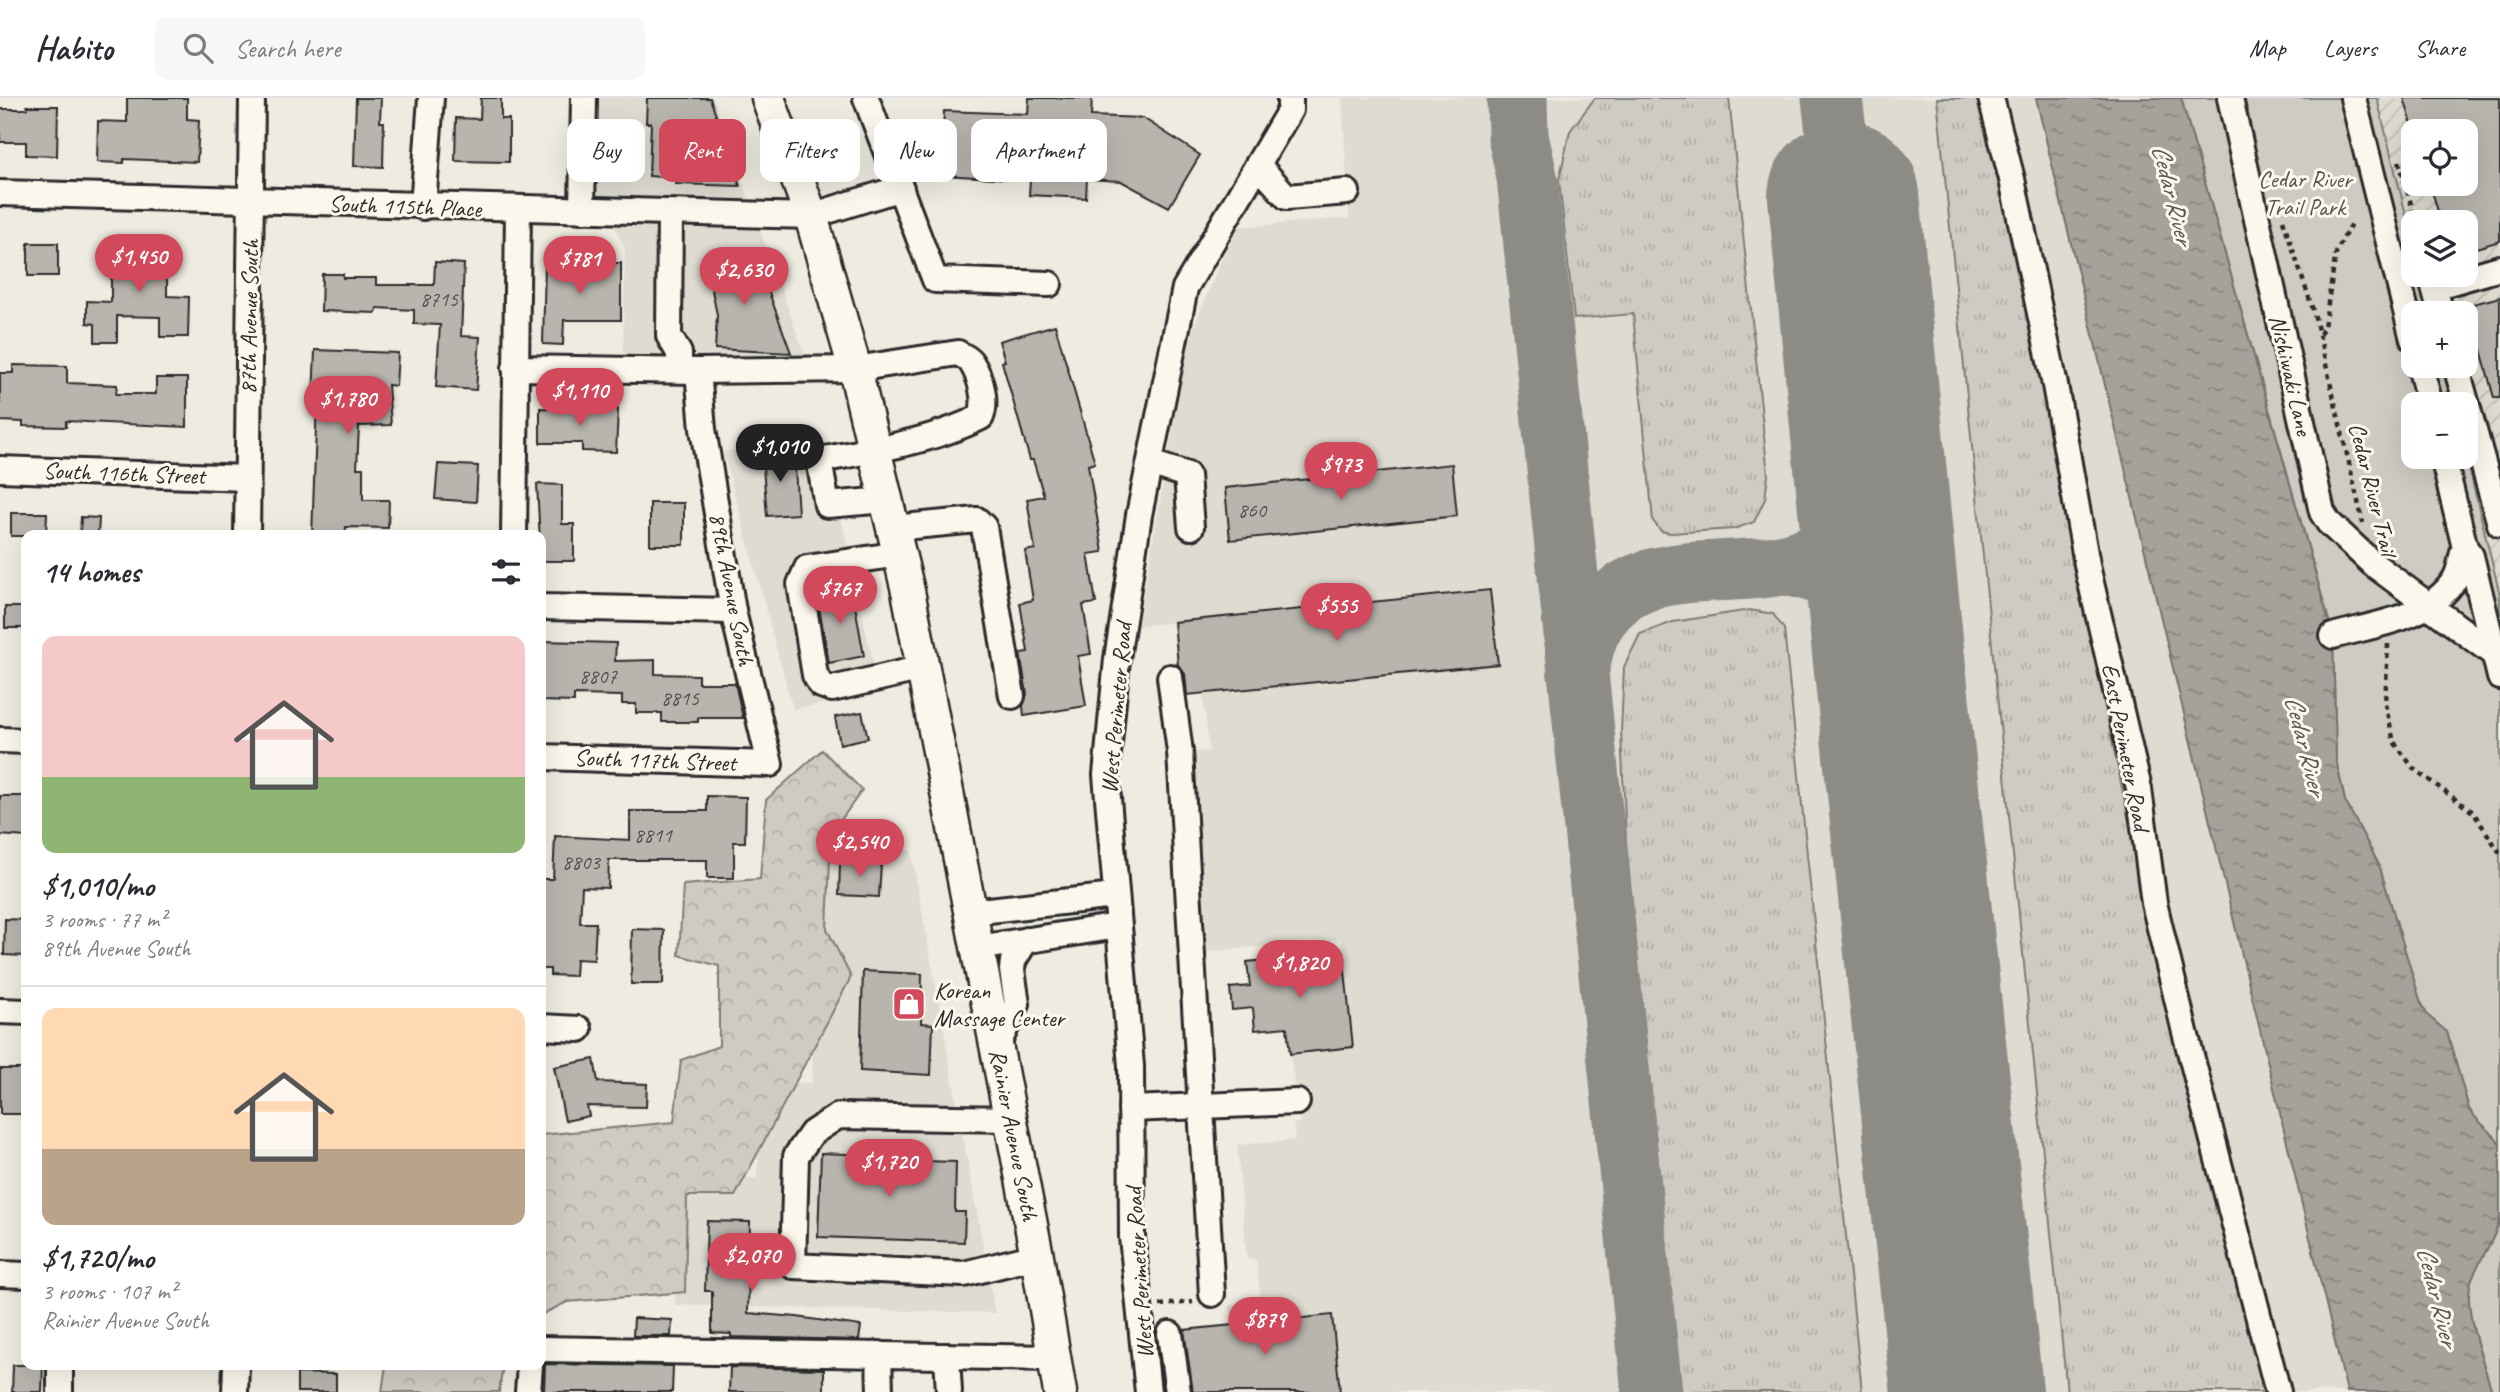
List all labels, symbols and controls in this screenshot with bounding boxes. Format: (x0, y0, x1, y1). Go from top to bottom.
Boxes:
search box (155, 17, 645, 80)
text: Habito (35, 27, 113, 69)
icon: search (179, 29, 217, 67)
text: Search here (235, 32, 341, 65)
text: Map (2249, 33, 2286, 63)
text: Layers (2324, 33, 2377, 63)
text: Share (2415, 33, 2465, 63)
chip: Buy (567, 119, 645, 182)
chip: Rent (659, 119, 746, 182)
chip: Filters (760, 119, 860, 182)
chip: New (874, 119, 957, 182)
chip: Apartment (971, 119, 1107, 182)
map controls (2401, 119, 2478, 469)
button: locate (2401, 119, 2478, 196)
water label: Cedar River (2144, 141, 2202, 252)
park label: Cedar River Trail Park (2258, 164, 2354, 222)
street label: South 115th Place (328, 188, 484, 224)
button: layers (2401, 210, 2478, 287)
pin: $1,450 (82, 234, 196, 294)
pin: $781 (539, 236, 621, 296)
street label: 87th Avenue South (233, 238, 265, 395)
text: $1,450 (111, 242, 167, 271)
text: $781 (559, 244, 601, 273)
pin: $2,630 (687, 248, 801, 307)
text: $2,630 (716, 255, 772, 284)
house number: 8715 (420, 286, 459, 312)
button: + (2401, 301, 2478, 378)
street label: Nishiwaki Lane (2263, 312, 2320, 440)
pin: $1,110 (523, 368, 637, 428)
pin: $1,780 (291, 376, 405, 436)
text: $1,110 (552, 376, 608, 405)
text: $1,780 (320, 384, 376, 413)
button: − (2401, 392, 2478, 469)
street label: Cedar River Trail (2342, 420, 2405, 562)
pin: $1,010 (723, 424, 837, 484)
text: $1,010 (752, 432, 808, 461)
pin: $973 (1300, 442, 1382, 502)
text: $973 (1320, 450, 1362, 479)
street label: South 116th Street (42, 455, 208, 491)
house number: 860 (1238, 497, 1268, 523)
street label: 89th Avenue South (702, 510, 762, 669)
text: 14 homes (42, 553, 140, 591)
icon: filters (487, 553, 525, 591)
pin: $767 (799, 566, 881, 626)
text: $767 (819, 574, 861, 603)
pin: $555 (1296, 584, 1378, 643)
text: $555 (1317, 591, 1357, 620)
street label: West Perimeter Road (1094, 618, 1139, 795)
street label: East Perimeter Road (2095, 661, 2158, 837)
house number: 8807 (579, 663, 618, 689)
icon: home (221, 682, 347, 808)
house number: 8815 (661, 685, 700, 711)
water label: Cedar River (2277, 692, 2335, 803)
street label: South 117th Street (573, 742, 739, 778)
pin: $2,540 (803, 820, 917, 879)
house number: 8811 (634, 822, 673, 848)
text: $2,540 (832, 827, 888, 856)
house number: 8803 (562, 849, 601, 875)
text: $1,010/mo (42, 867, 154, 905)
text: 3 rooms · 77 m² (42, 905, 166, 934)
text: 89th Avenue South (42, 934, 191, 963)
pin: $1,820 (1243, 940, 1357, 1000)
text: $1,820 (1272, 948, 1328, 977)
place label: Korean Massage Center (934, 975, 1067, 1033)
shop icon: Korean Massage Center (890, 985, 928, 1023)
street label: Rainier Avenue South (983, 1047, 1046, 1224)
icon: home (221, 1054, 347, 1180)
pin: $1,720 (832, 1140, 946, 1199)
text: $1,720 (861, 1147, 917, 1176)
street label: West Perimeter Road (1118, 1183, 1160, 1360)
pin: $2,070 (695, 1234, 809, 1293)
text: $1,720/mo (42, 1239, 154, 1277)
text: $2,070 (724, 1241, 780, 1270)
water label: Cedar River (2409, 1243, 2467, 1354)
text: 3 rooms · 107 m² (42, 1277, 177, 1306)
pin: $879 (1224, 1298, 1306, 1357)
text: $879 (1244, 1305, 1286, 1334)
text: Rainier Avenue South (42, 1306, 209, 1335)

